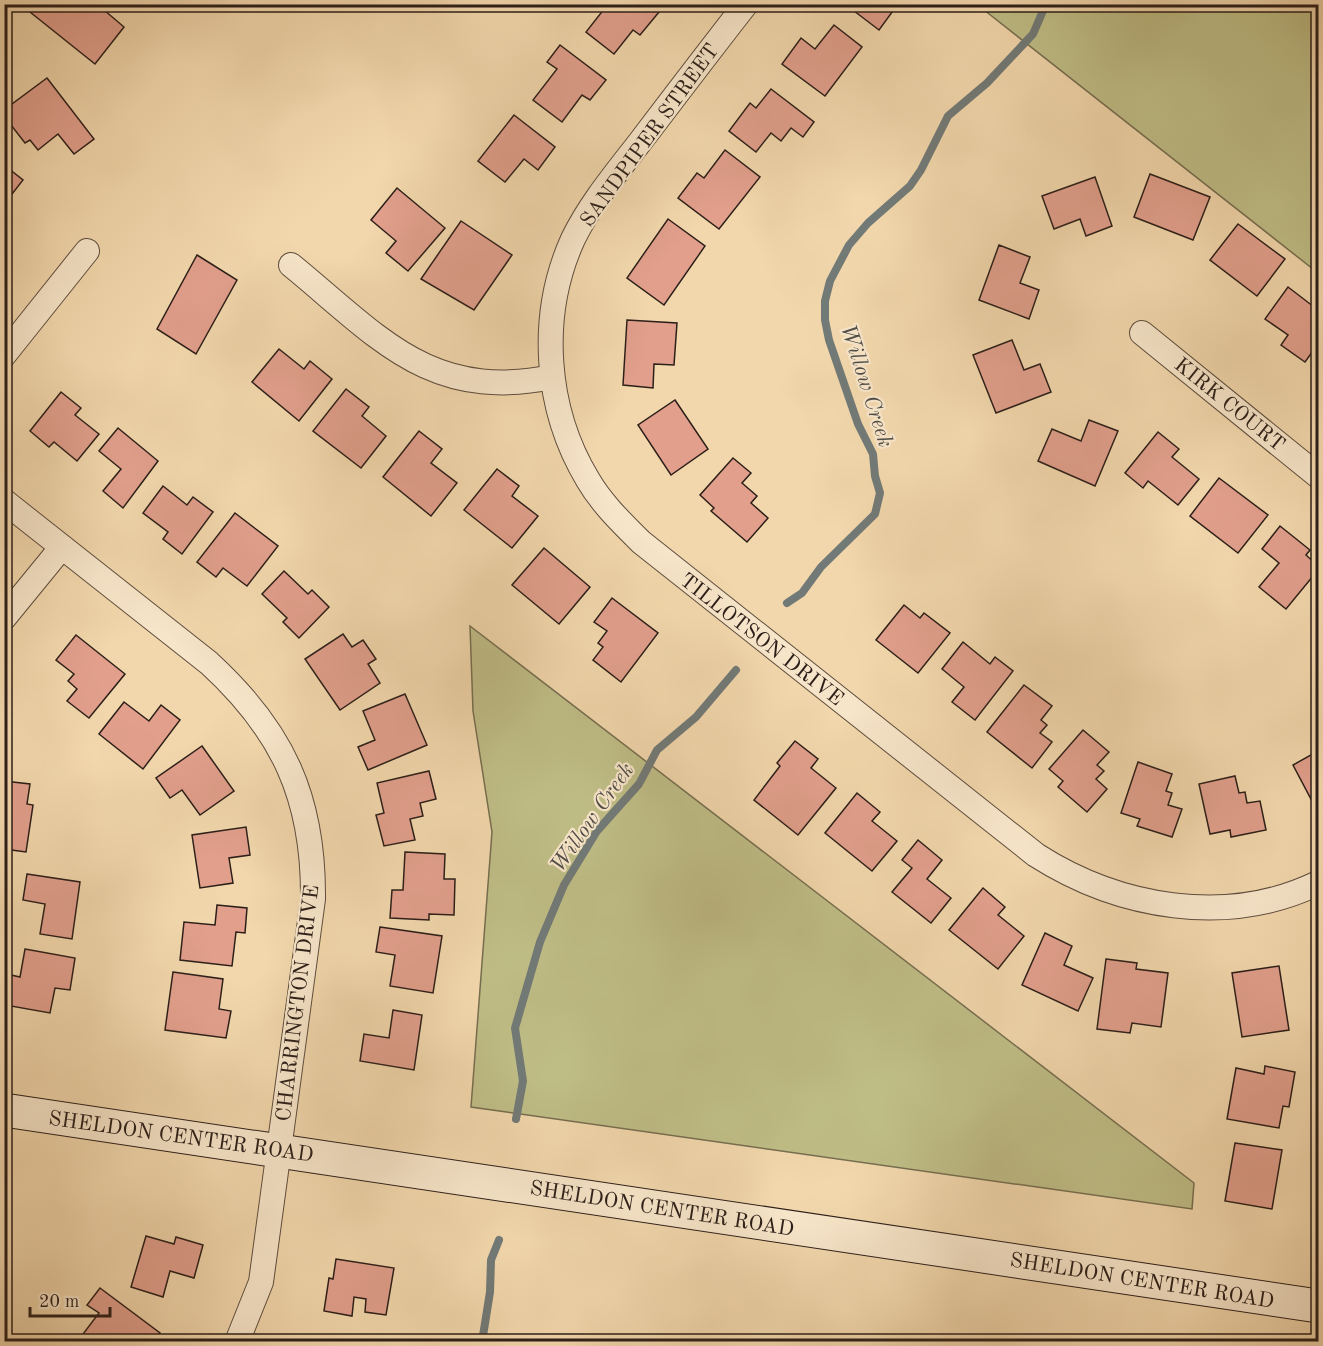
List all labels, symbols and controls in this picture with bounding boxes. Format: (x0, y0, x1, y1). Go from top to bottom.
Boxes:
street label: SANDPIPER STREET (577, 41, 723, 231)
water label: Willow Creek (836, 321, 896, 450)
street label: KIRK COURT (1170, 354, 1288, 456)
street label: TILLOTSON DRIVE (675, 570, 847, 710)
water label: Willow Creek (547, 759, 639, 877)
street label: CHARRINGTON DRIVE (274, 884, 323, 1123)
street label: SHELDON CENTER ROAD (47, 1108, 315, 1166)
street label: SHELDON CENTER ROAD (528, 1178, 795, 1241)
street label: SHELDON CENTER ROAD (1008, 1250, 1275, 1313)
scale bar (30, 1280, 110, 1318)
text: 20 m (39, 1293, 79, 1311)

